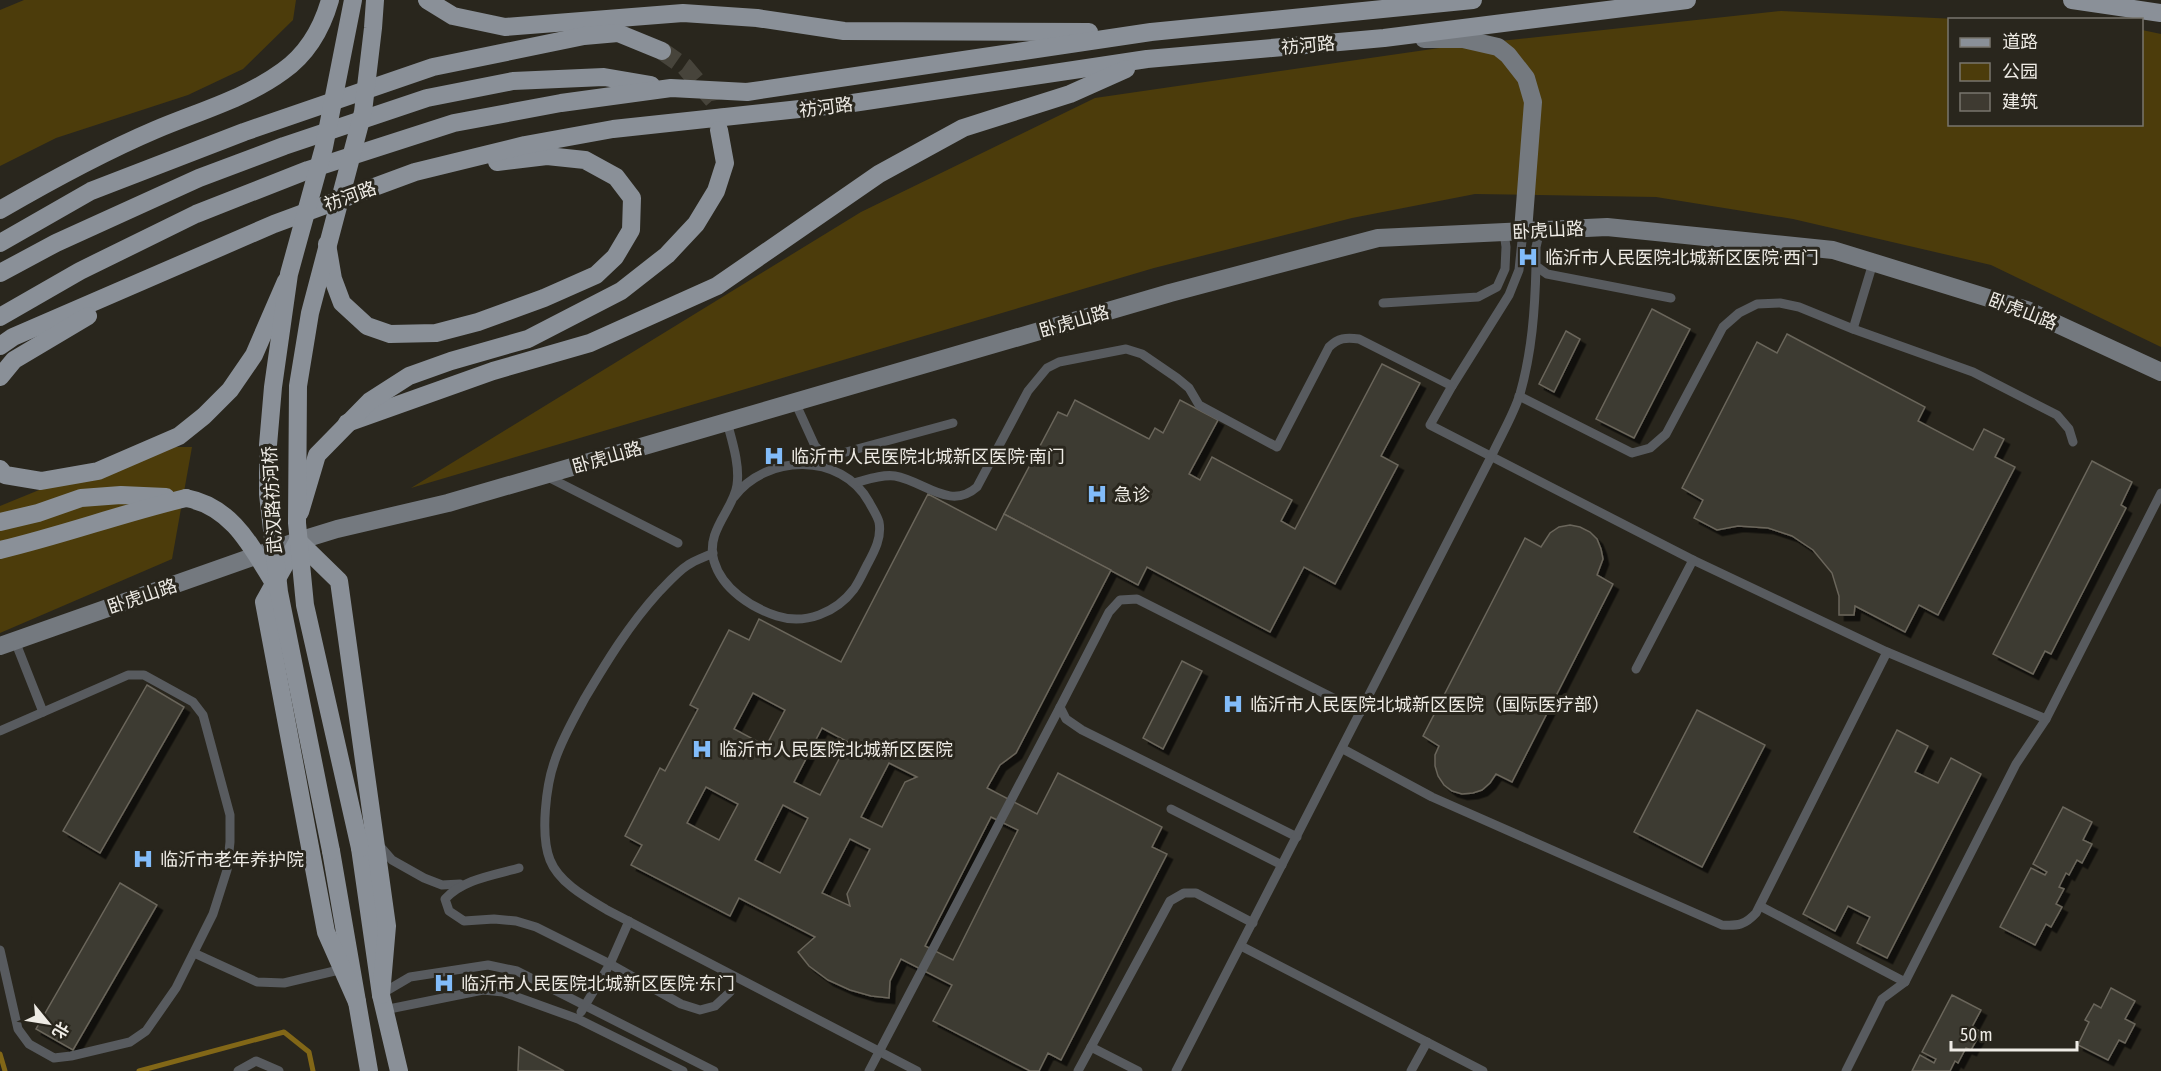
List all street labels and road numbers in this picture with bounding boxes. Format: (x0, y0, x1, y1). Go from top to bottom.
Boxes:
street label: 祊河路 (1280, 32, 1336, 58)
street label: 祊河路 (798, 93, 854, 121)
street label: 祊河路 (321, 177, 379, 215)
street label: 卧虎山路 (1511, 218, 1585, 242)
street label: 卧虎山路 (1986, 288, 2060, 334)
street label: 卧虎山路 (1037, 301, 1111, 341)
street label: 卧虎山路 (570, 437, 644, 477)
street label: 武汉路祊河桥 (259, 446, 285, 554)
street label: 卧虎山路 (105, 574, 179, 618)

